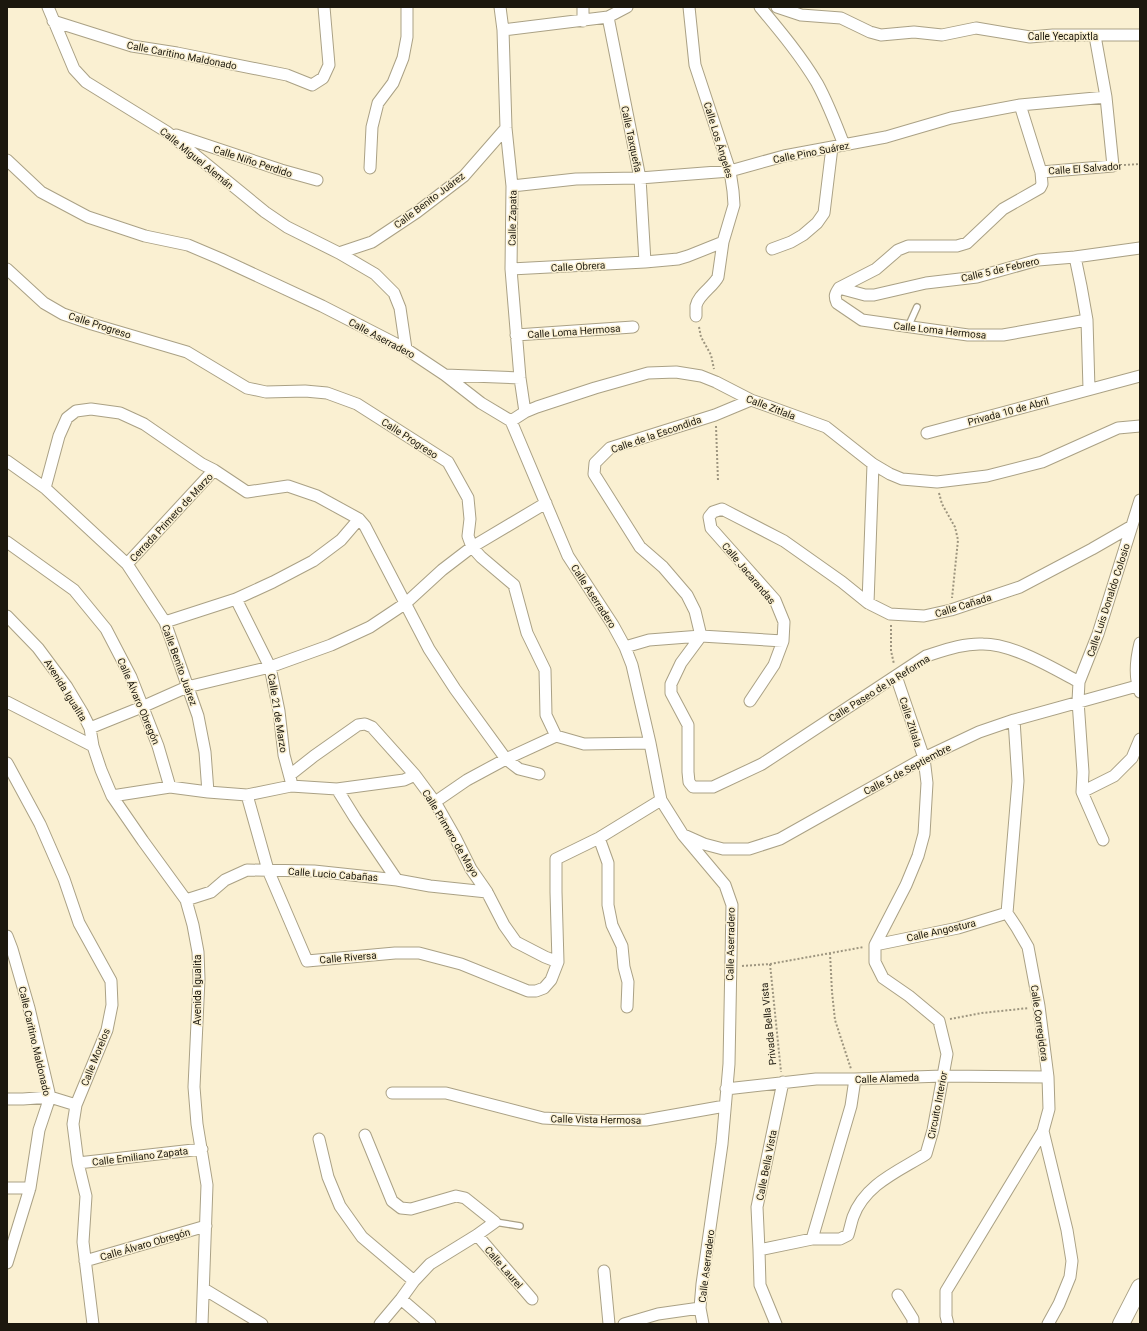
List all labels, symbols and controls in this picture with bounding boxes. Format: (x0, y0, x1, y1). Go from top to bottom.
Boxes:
street label: Calle Yecapixtla (1028, 31, 1098, 42)
street label: Calle Caritino Maldonado (126, 39, 238, 72)
street label: Calle Los Ángeles (702, 100, 736, 180)
street label: Calle Taxqueña (619, 105, 644, 173)
street label: Calle Miguel Alemán (158, 125, 236, 191)
street label: Calle Pino Suárez (772, 140, 850, 165)
street label: Calle Niño Perdido (212, 144, 294, 179)
street label: Calle El Salvador (1048, 160, 1123, 177)
street label: Calle Benito Juárez (392, 170, 467, 231)
street label: Calle Zapata (507, 190, 518, 246)
street label: Calle 5 de Febrero (960, 255, 1041, 284)
street label: Calle Obrera (551, 260, 605, 273)
street label: Calle Progreso (67, 310, 133, 341)
street label: Calle Aserradero (347, 316, 417, 361)
street label: Calle Loma Hermosa (893, 320, 987, 341)
street label: Calle Loma Hermosa (527, 323, 621, 340)
street label: Calle Zitlala (745, 393, 797, 422)
street label: Privada 10 de Abril (966, 395, 1050, 428)
street label: Calle de la Escondida (610, 414, 703, 455)
street label: Calle Progreso (379, 416, 440, 461)
street label: Cerrada Primero de Marzo (128, 471, 215, 564)
street label: Calle Jacarandas (720, 540, 777, 606)
street label: Calle Luis Donaldo Colosio (1085, 542, 1132, 658)
street label: Calle Aserradero (569, 562, 618, 630)
street label: Calle Cañada (934, 592, 993, 619)
street label: Calle Benito Juárez (160, 623, 199, 707)
street label: Calle Paseo de la Reforma (827, 653, 932, 724)
street label: Calle Álvaro Obregón (115, 656, 163, 746)
street label: Avenida Igualita (42, 657, 89, 723)
street label: Calle 21 de Marzo (266, 673, 289, 754)
street label: Calle Zitlala (897, 696, 924, 749)
street label: Calle 5 de Septiembre (862, 742, 953, 797)
street label: Calle Primero de Mayo (420, 787, 481, 879)
street label: Calle Lucio Cabañas (288, 866, 378, 883)
street label: Calle Aserradero (724, 907, 737, 981)
street label: Calle Angostura (906, 917, 977, 944)
street label: Calle Riversa (319, 950, 377, 965)
street label: Avenida Igualita (192, 955, 203, 1025)
street label: Privada Bella Vista (759, 982, 778, 1066)
street label: Calle Corregidora (1029, 984, 1050, 1062)
street label: Calle Caritino Maldonado (17, 985, 53, 1097)
street label: Calle Morelos (79, 1027, 112, 1087)
street label: Circuito Interior (926, 1070, 950, 1140)
street label: Calle Alameda (855, 1072, 919, 1085)
street label: Calle Vista Hermosa (551, 1113, 641, 1126)
street label: Calle Bella Vista (754, 1129, 779, 1201)
street label: Calle Emiliano Zapata (91, 1145, 189, 1168)
street label: Calle Álvaro Obregón (99, 1225, 191, 1263)
street label: Calle Aserradero (697, 1229, 716, 1303)
street label: Calle Laurel (482, 1244, 525, 1291)

